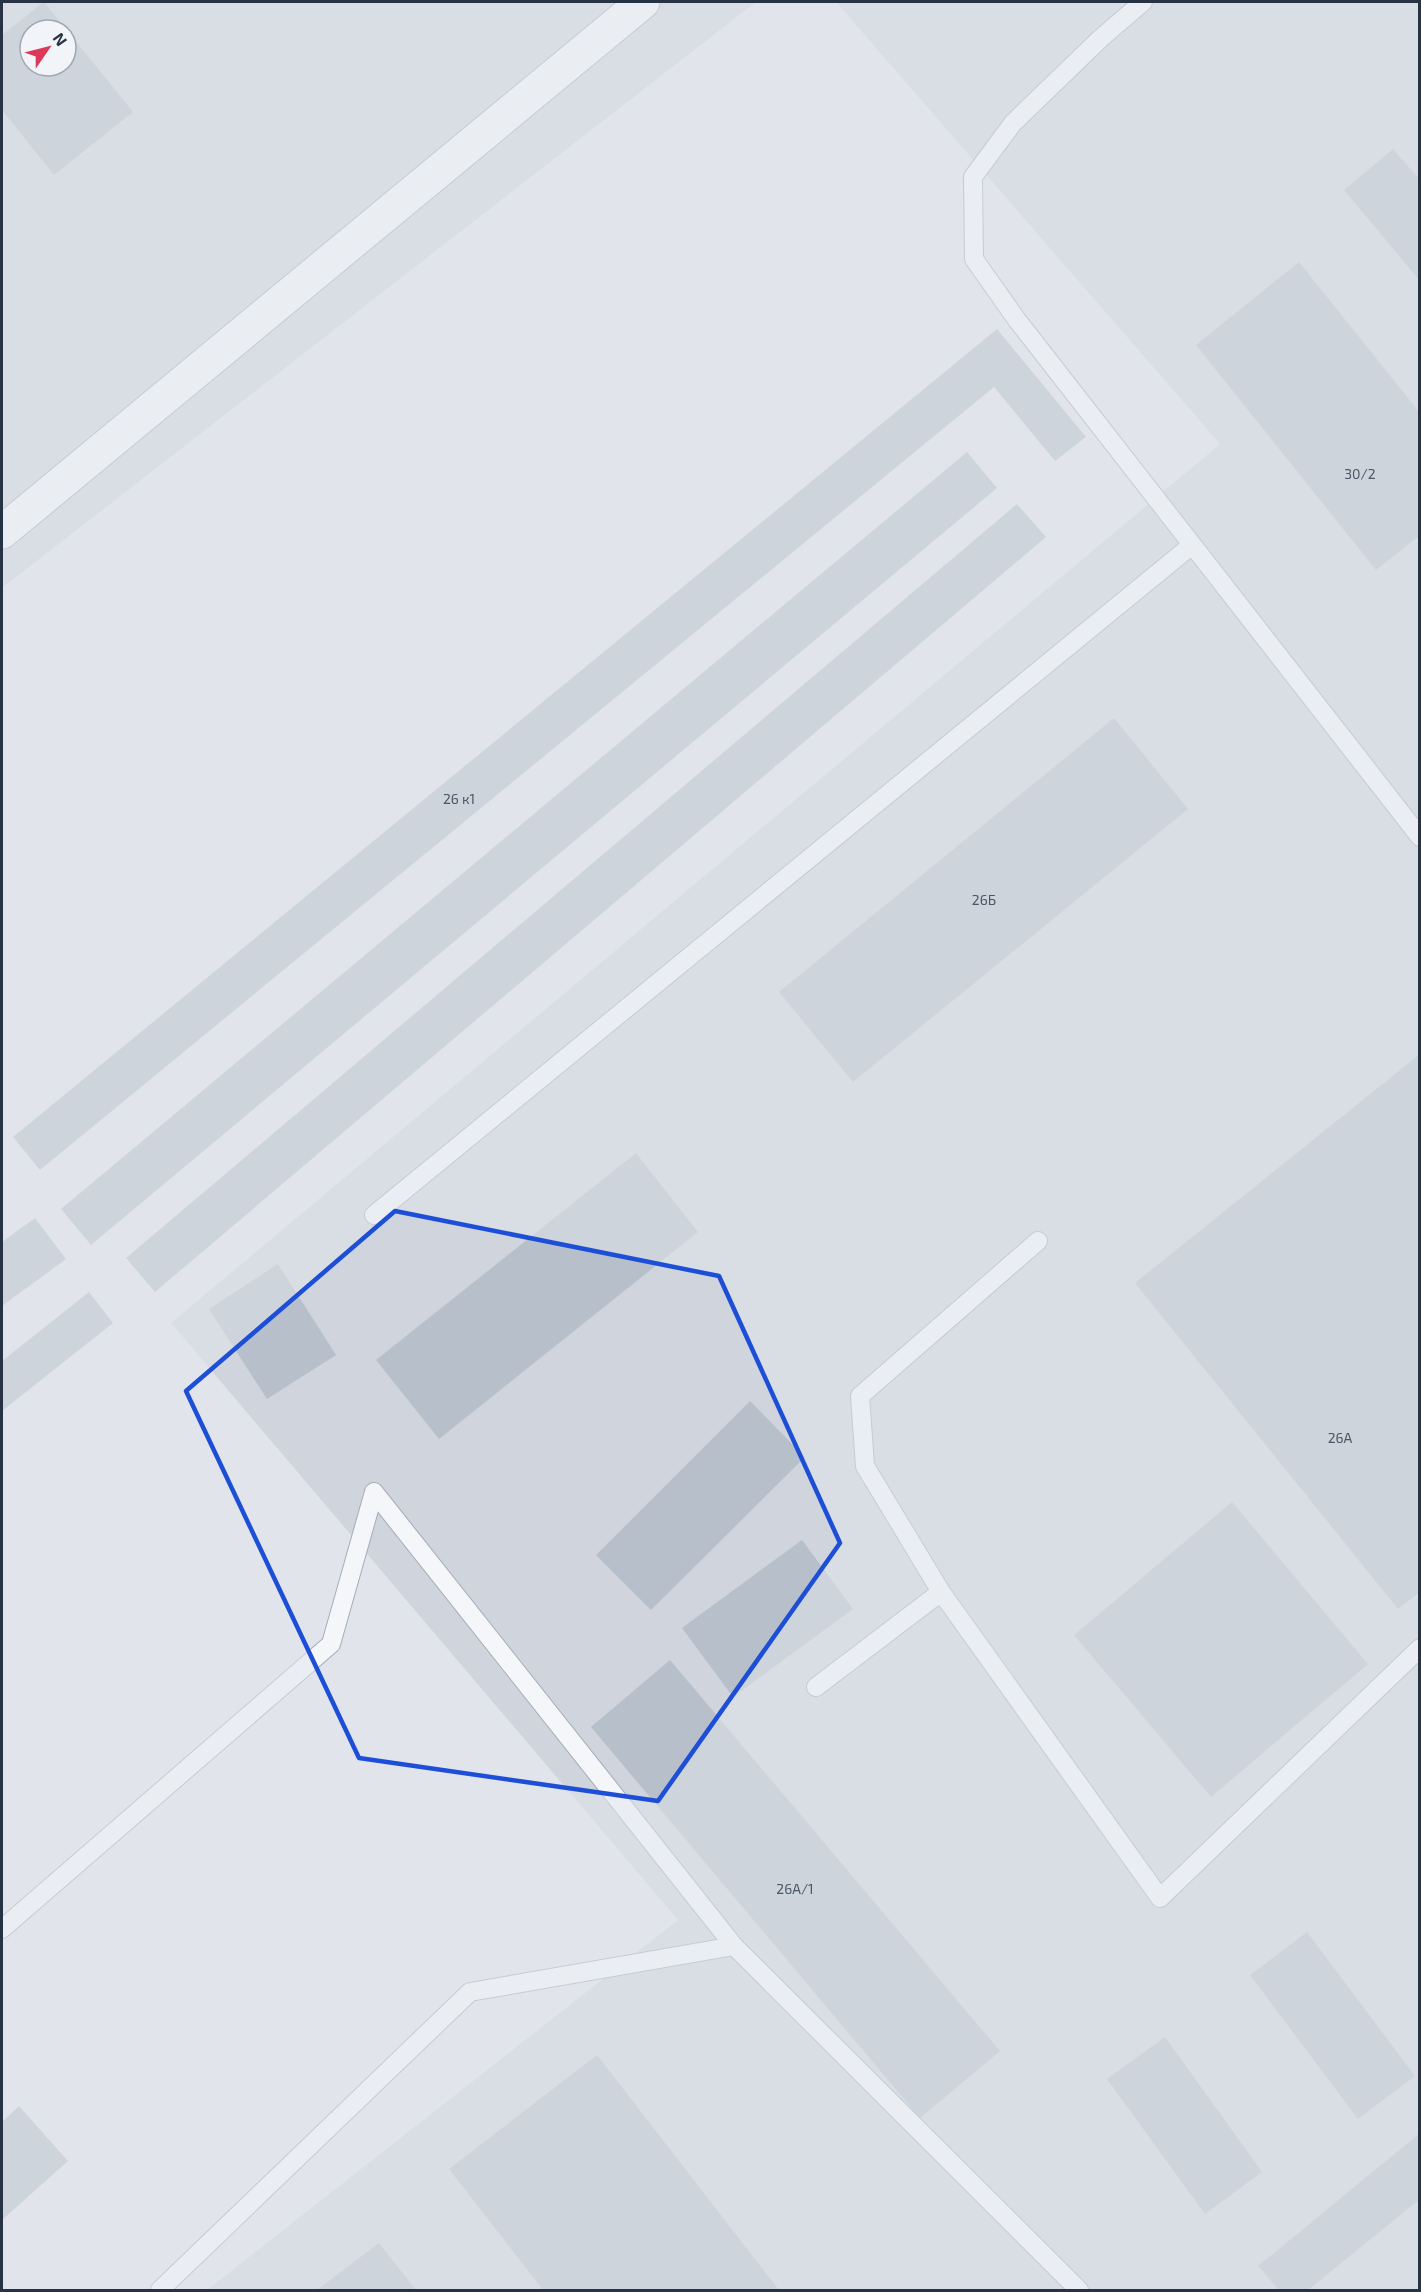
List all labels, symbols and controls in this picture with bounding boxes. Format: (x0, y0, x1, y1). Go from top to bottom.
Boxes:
north arrow (18, 18, 78, 78)
text: N (50, 29, 72, 49)
house number: 30/2 (1344, 465, 1376, 482)
house number: 26 к1 (443, 790, 475, 807)
house number: 26Б (972, 891, 996, 908)
house number: 26А (1328, 1429, 1353, 1446)
house number: 26А/1 (776, 1880, 814, 1897)

